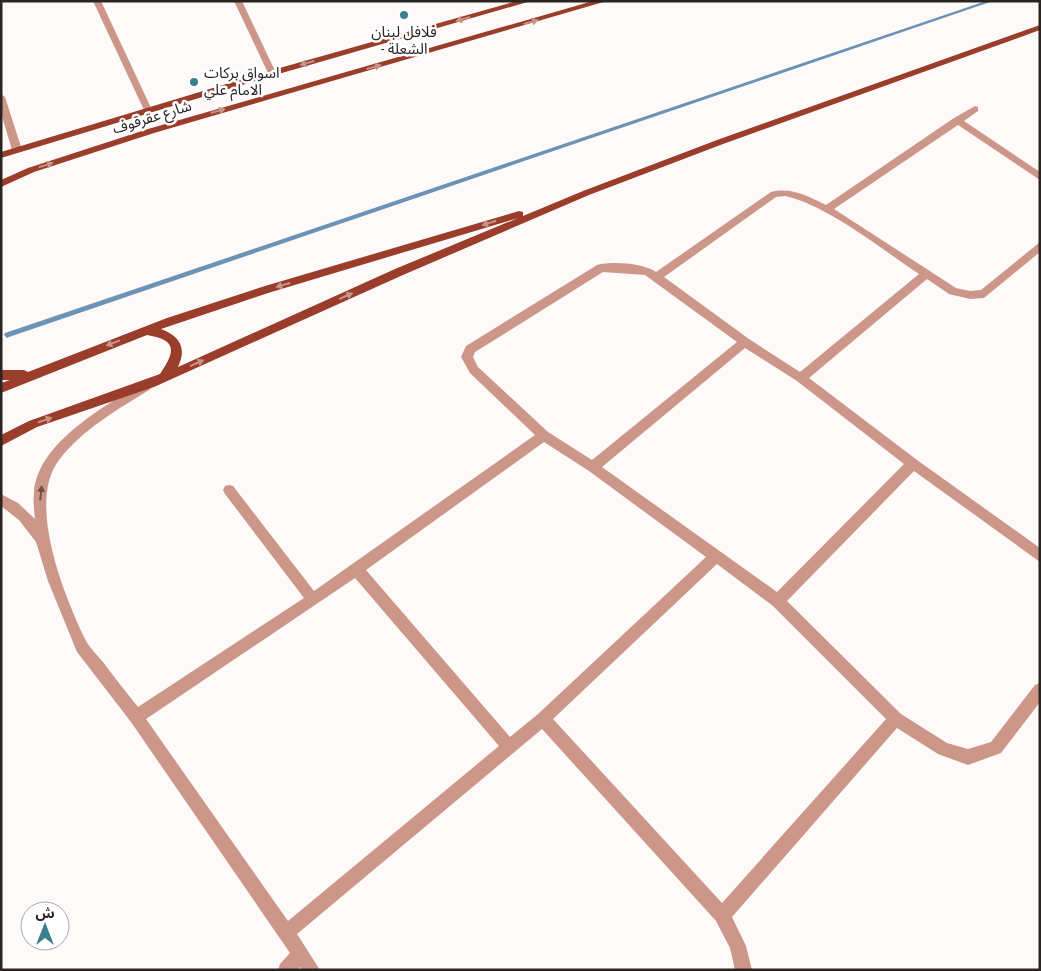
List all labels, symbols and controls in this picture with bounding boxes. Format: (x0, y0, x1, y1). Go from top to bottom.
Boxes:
marker: فلافل لبنان - الشعلة (398, 9, 410, 21)
one-way arrow (456, 15, 471, 23)
one-way arrow (523, 18, 538, 26)
place label: فلافل لبنان - الشعلة (371, 22, 437, 58)
one-way arrow (299, 59, 314, 67)
one-way arrow (367, 62, 382, 70)
place label: اسواق بركات الامام علي (204, 63, 280, 101)
marker: اسواق بركات الامام علي (188, 76, 200, 88)
street label: شارع عقرقوف (110, 95, 195, 140)
one-way arrow (211, 107, 226, 115)
one-way arrow (39, 161, 54, 169)
one-way arrow (482, 220, 497, 227)
one-way arrow (276, 281, 291, 289)
one-way arrow (339, 292, 353, 300)
one-way arrow (105, 339, 120, 347)
one-way arrow (190, 358, 204, 366)
one-way arrow (38, 416, 53, 423)
one-way arrow (37, 484, 45, 500)
north arrow (20, 901, 70, 951)
text: ش (35, 904, 55, 922)

